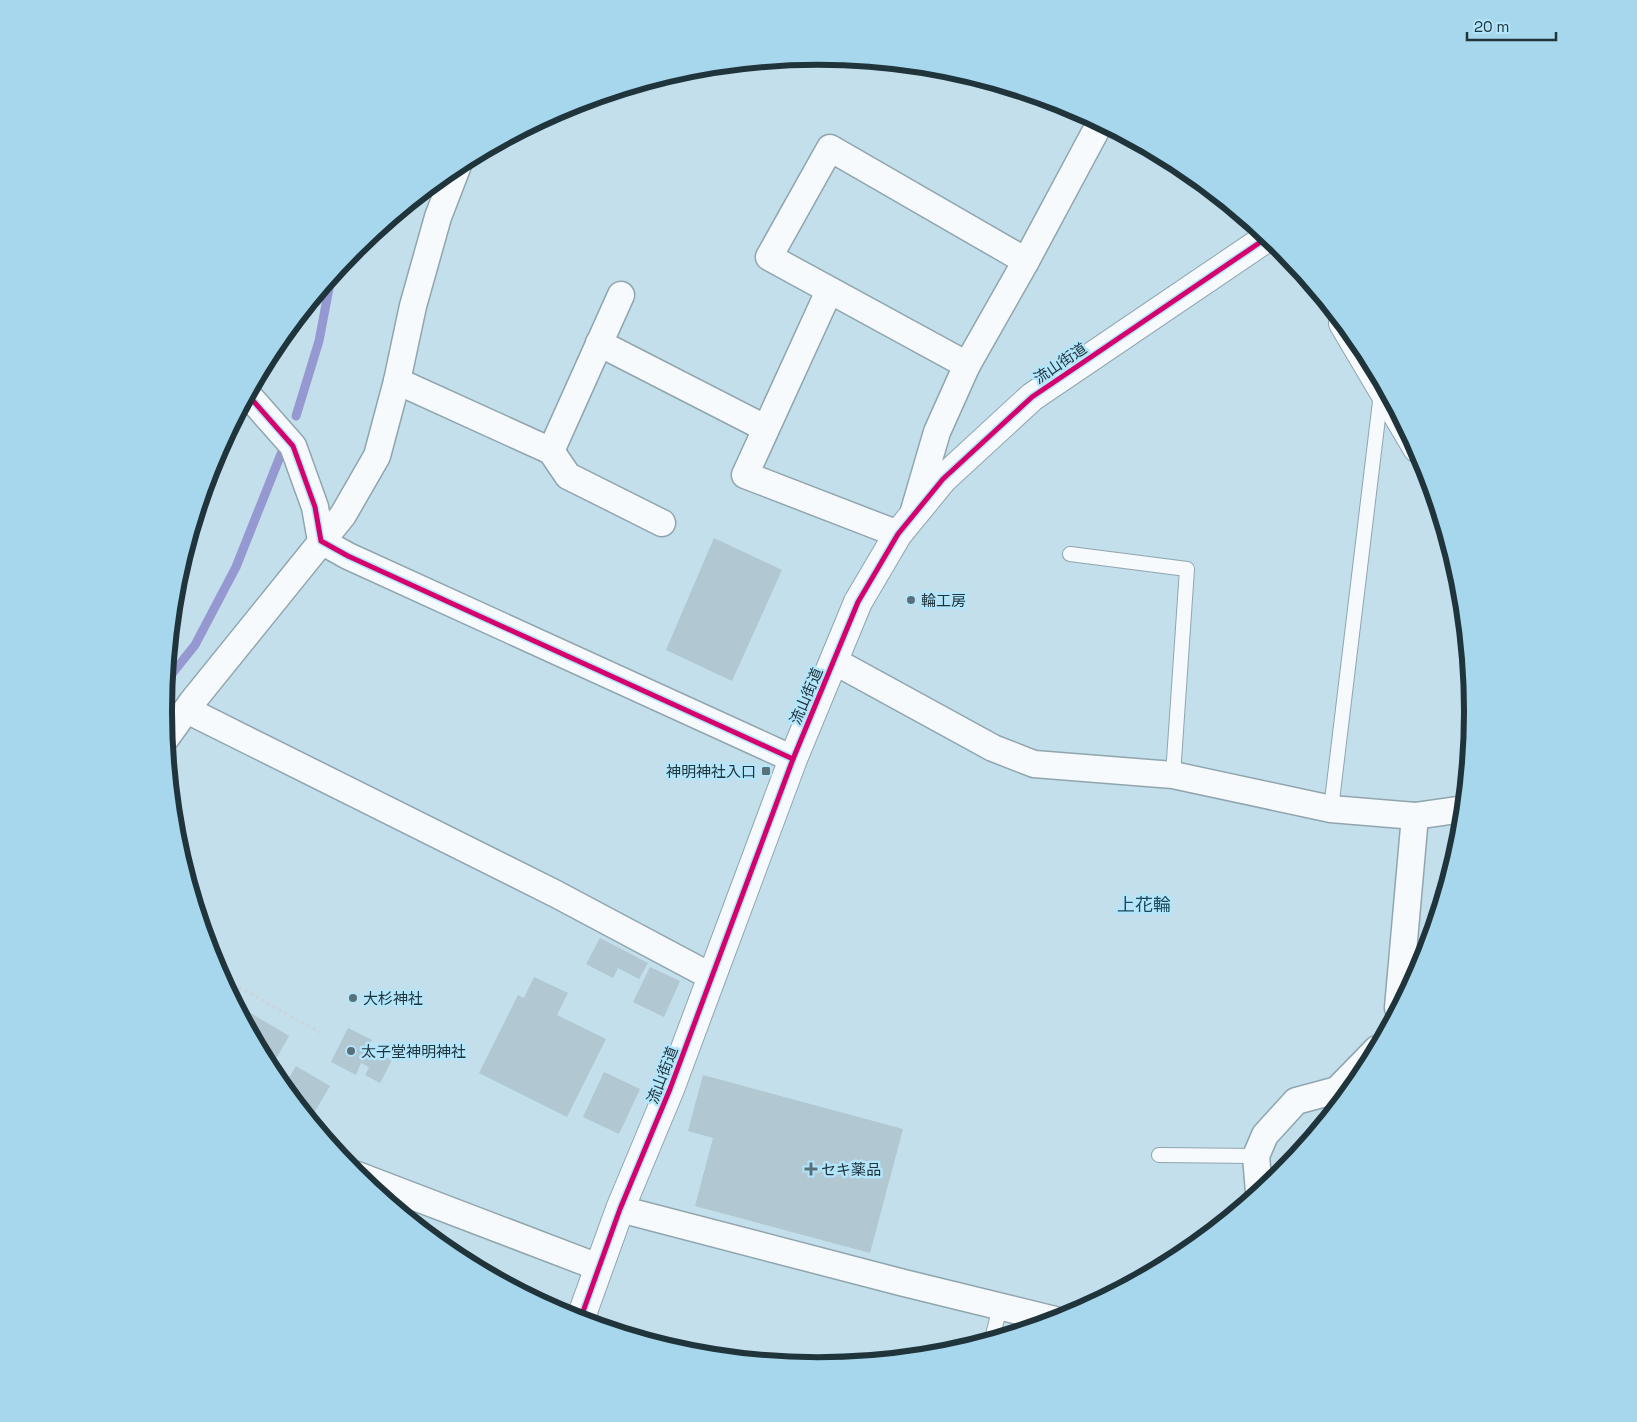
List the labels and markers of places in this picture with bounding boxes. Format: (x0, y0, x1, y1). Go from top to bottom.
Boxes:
place label: 輪工房 (921, 591, 966, 610)
marker: 輪工房 (905, 594, 917, 606)
place label: 神明神社入口 (666, 762, 756, 781)
marker: 神明神社入口 (760, 765, 772, 777)
place label: 大杉神社 (363, 989, 423, 1008)
marker: 大杉神社 (347, 992, 359, 1004)
place label: 太子堂神明神社 (361, 1042, 466, 1061)
marker: 太子堂神明神社 (345, 1045, 357, 1057)
place label: セキ薬品 (821, 1160, 881, 1179)
marker: セキ薬品 (805, 1163, 817, 1175)

